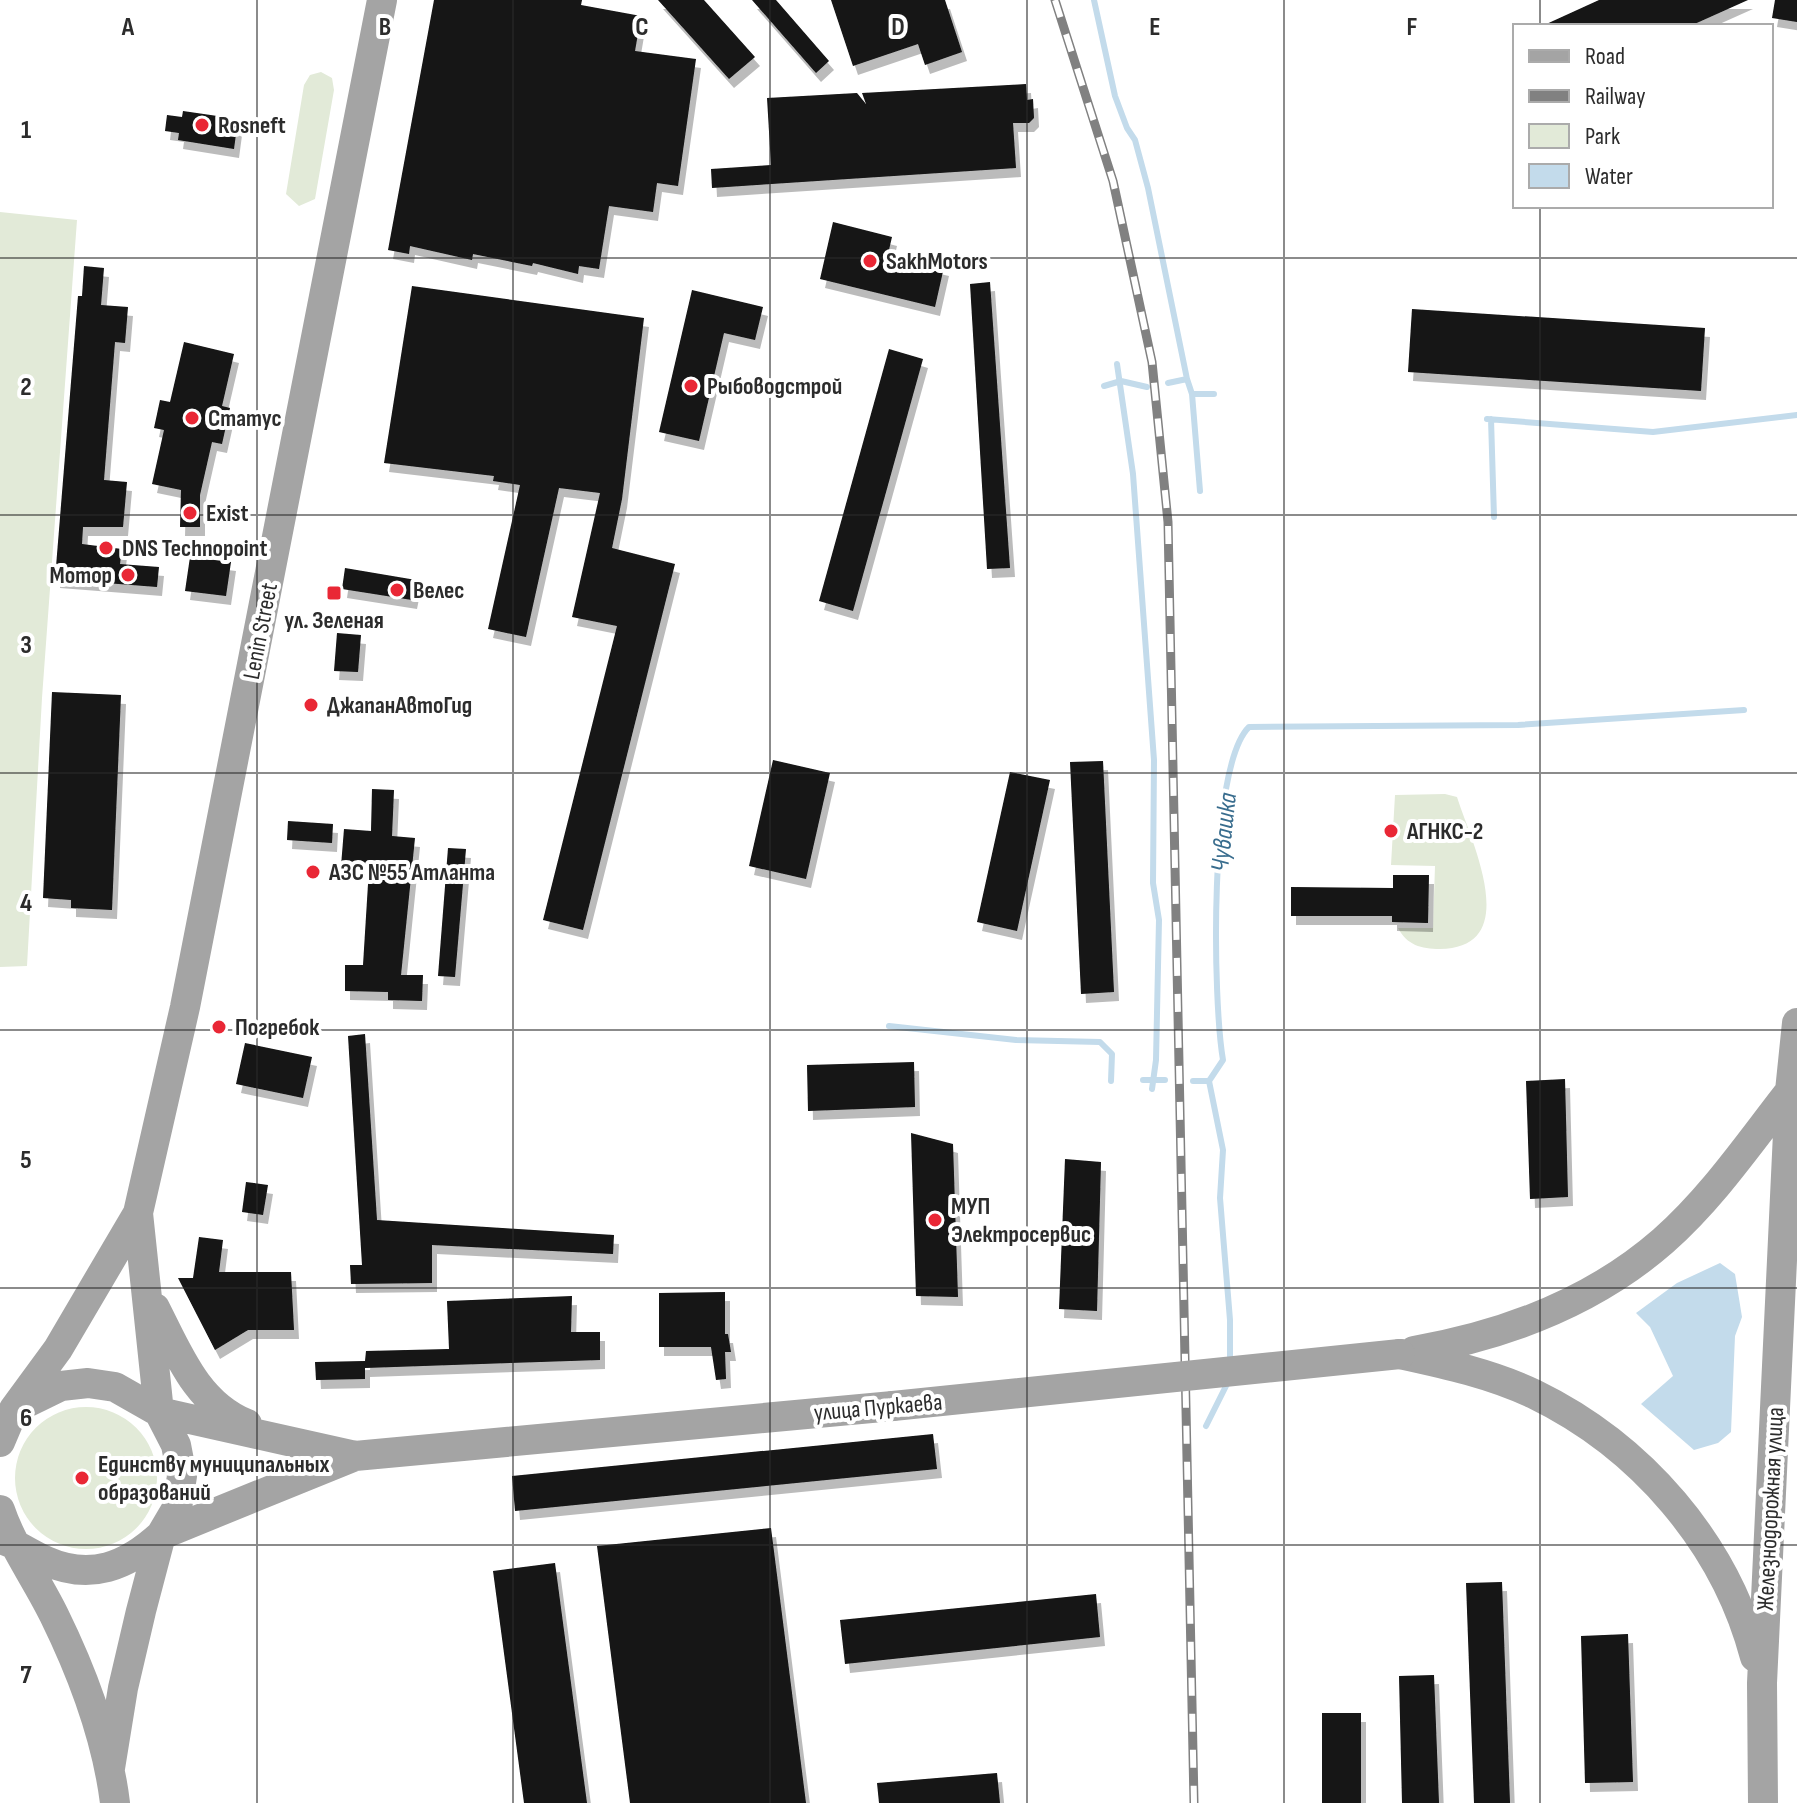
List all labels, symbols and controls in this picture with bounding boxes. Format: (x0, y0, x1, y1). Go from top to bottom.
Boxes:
text: A (121, 12, 135, 43)
text: B (379, 12, 391, 43)
text: C (635, 12, 649, 43)
text: D (891, 12, 905, 43)
text: E (1149, 12, 1161, 43)
text: F (1407, 12, 1418, 43)
legend (1513, 24, 1773, 208)
text: Road (1585, 42, 1625, 71)
text: Railway (1585, 82, 1645, 111)
place label: Rosneft (218, 111, 286, 140)
text: 1 (21, 115, 31, 146)
marker: Rosneft (193, 116, 211, 134)
text: Park (1585, 122, 1620, 151)
text: Water (1585, 162, 1633, 191)
place label: SakhMotors (886, 247, 988, 276)
marker: SakhMotors (861, 252, 879, 270)
text: 2 (20, 372, 32, 403)
place label: Рыбоводстрой (707, 372, 842, 401)
marker: Рыбоводстрой (682, 377, 700, 395)
place label: Статус (208, 404, 282, 433)
marker: Статус (183, 409, 201, 427)
place label: Exist (206, 499, 248, 528)
marker: Exist (181, 504, 199, 522)
place label: DNS Technopoint (122, 534, 268, 563)
marker: DNS Technopoint (97, 539, 115, 557)
place label: Мотор (50, 561, 112, 590)
marker: Мотор (119, 566, 137, 584)
place label: Велес (413, 576, 464, 605)
street label: Lenin Street (237, 580, 284, 682)
marker: Велес (388, 581, 406, 599)
marker: ул. Зеленая (325, 584, 343, 602)
place label: ул. Зеленая (284, 606, 384, 635)
text: 3 (20, 630, 32, 661)
place label: ДжапанАвтоГид (327, 691, 472, 720)
marker: ДжапанАвтоГид (302, 696, 320, 714)
water label: Чувашка (1205, 791, 1244, 873)
place label: АГНКС-2 (1406, 817, 1483, 846)
marker: АГНКС-2 (1382, 822, 1400, 840)
place label: АЗС №55 Атланта (328, 858, 495, 887)
marker: АЗС №55 Атланта (304, 863, 322, 881)
text: 4 (20, 888, 32, 919)
place label: Погребок (235, 1013, 320, 1042)
marker: Погребок (210, 1018, 228, 1036)
text: 5 (20, 1145, 32, 1176)
place label: МУП Электросервис (951, 1192, 1091, 1249)
marker: МУП Электросервис (926, 1211, 944, 1229)
street label: улица Пуркаева (812, 1387, 944, 1428)
text: 6 (20, 1403, 32, 1434)
street label: Железнодорожная улица (1751, 1406, 1790, 1612)
place label: Единству муниципальных образований (98, 1450, 330, 1507)
marker: Единству муниципальных образований (73, 1469, 91, 1487)
text: 7 (20, 1660, 32, 1691)

